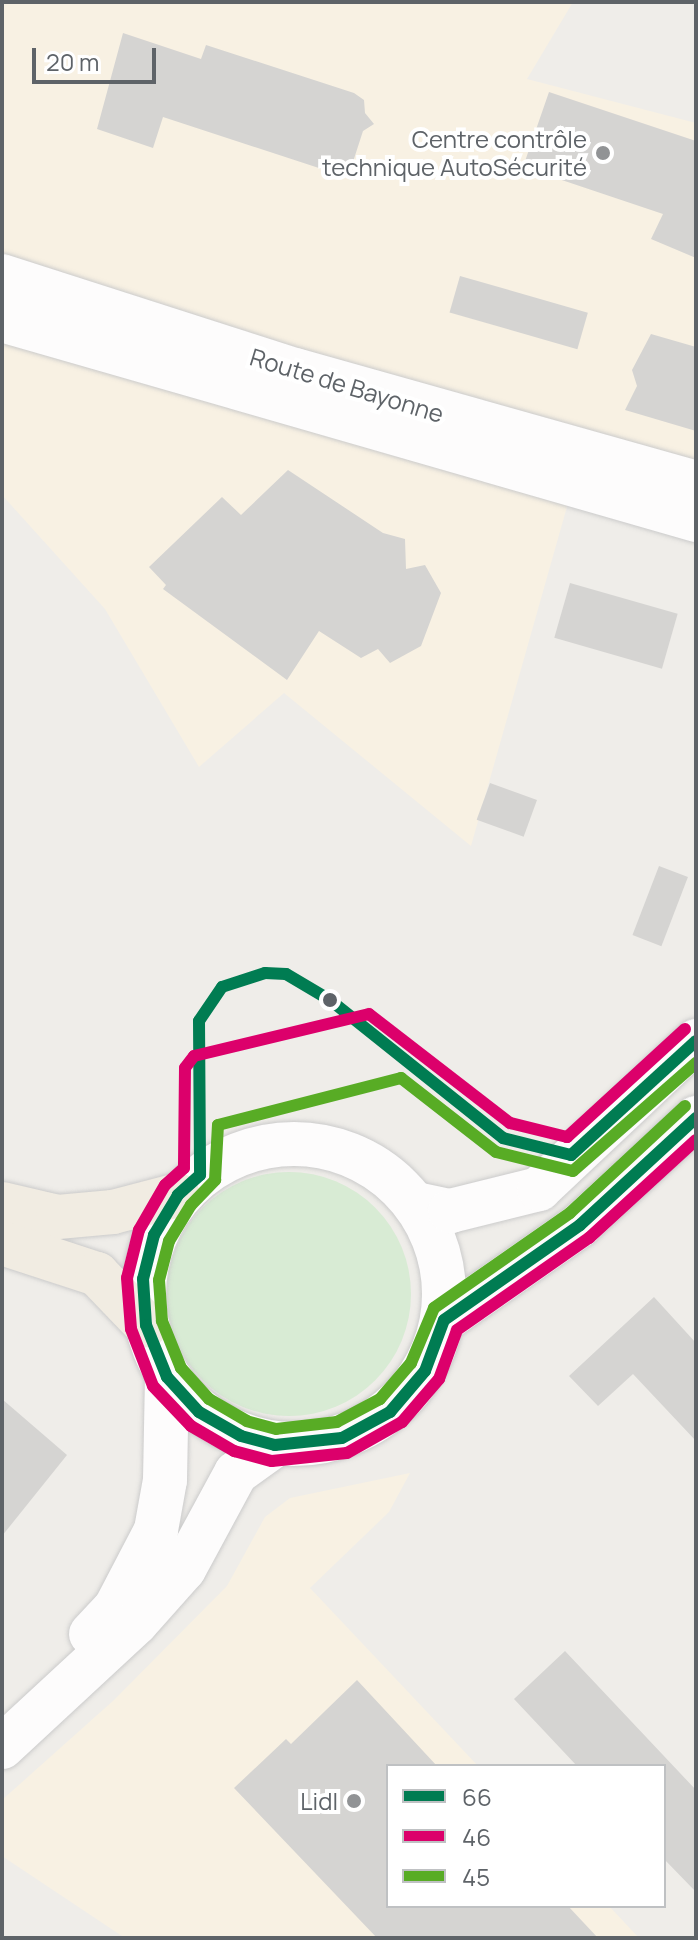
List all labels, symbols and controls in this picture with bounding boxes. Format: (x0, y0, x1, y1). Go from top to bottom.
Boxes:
scale bar (36, 32, 160, 82)
text: 20 m (46, 45, 99, 78)
place label: Centre contrôle technique AutoSécurité (322, 125, 587, 181)
marker: Centre contrôle technique AutoSécurité (594, 144, 612, 162)
street label: Route de Bayonne (247, 342, 447, 428)
unlabelled marker (322, 992, 338, 1008)
legend (386, 1764, 666, 1908)
text: 66 (462, 1780, 492, 1813)
place label: Lidl (300, 1787, 338, 1815)
marker: Lidl (345, 1792, 363, 1810)
text: 46 (462, 1820, 491, 1853)
text: 45 (462, 1860, 490, 1893)

